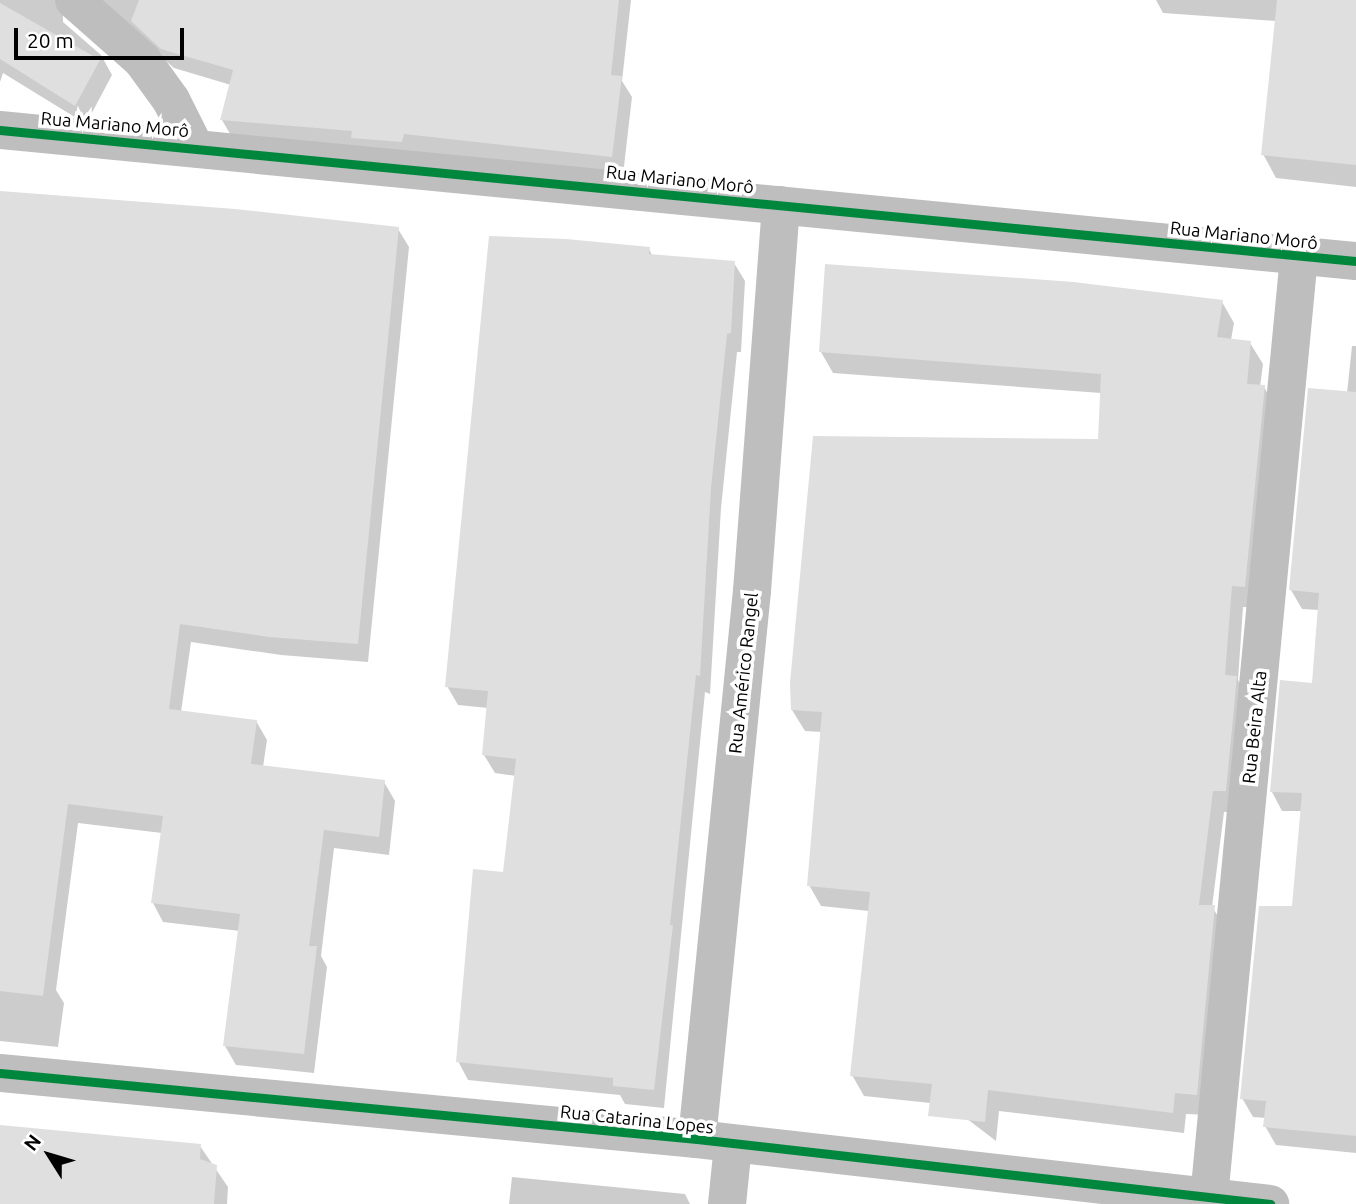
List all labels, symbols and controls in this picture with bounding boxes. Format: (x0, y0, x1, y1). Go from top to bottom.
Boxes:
scale bar (18, 14, 187, 58)
text: 20 m (27, 28, 74, 52)
street label: Rua Mariano Morô (40, 107, 190, 141)
street label: Rua Mariano Morô (605, 160, 755, 198)
street label: Rua Mariano Morô (1169, 216, 1319, 254)
street label: Rua Américo Rangel (724, 591, 762, 755)
street label: Rua Beira Alta (1237, 669, 1271, 785)
street label: Rua Catarina Lopes (559, 1100, 715, 1138)
north arrow (14, 1120, 84, 1190)
text: N (19, 1130, 45, 1155)

